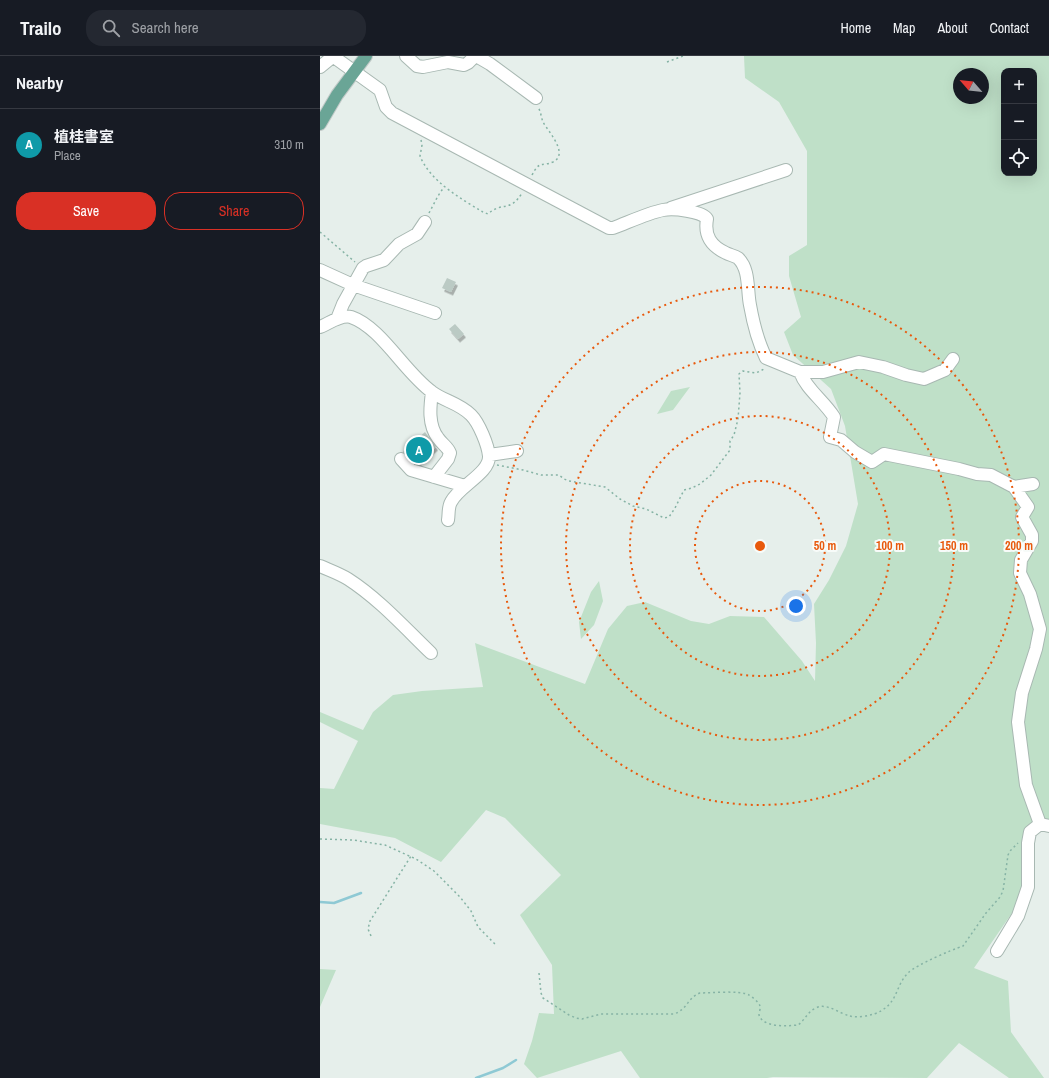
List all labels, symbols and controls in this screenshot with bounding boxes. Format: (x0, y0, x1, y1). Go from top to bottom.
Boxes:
search box (86, 10, 366, 46)
text: Trailo (20, 15, 62, 41)
icon: search (100, 17, 122, 39)
text: Search here (132, 17, 199, 38)
text: Home (840, 19, 871, 37)
text: Map (893, 19, 915, 37)
text: About (937, 19, 967, 37)
text: Contact (989, 19, 1029, 37)
north arrow (953, 68, 989, 104)
map controls (1001, 68, 1037, 176)
button: + (1001, 68, 1037, 104)
text: Nearby (16, 71, 63, 94)
button: − (1001, 104, 1037, 140)
text: 植桂書室 (54, 126, 114, 147)
text: A (25, 136, 33, 153)
text: 310 m (274, 136, 304, 153)
button: locate (1001, 140, 1037, 176)
text: Place (54, 147, 81, 164)
button: Save (16, 192, 156, 230)
button: Share (164, 192, 304, 230)
pin: A (406, 435, 432, 465)
text: 50 m (814, 538, 836, 554)
text: 100 m (876, 538, 904, 554)
text: 150 m (940, 538, 968, 554)
text: 200 m (1005, 538, 1033, 554)
centre of rings (753, 539, 767, 553)
your location (786, 596, 806, 616)

